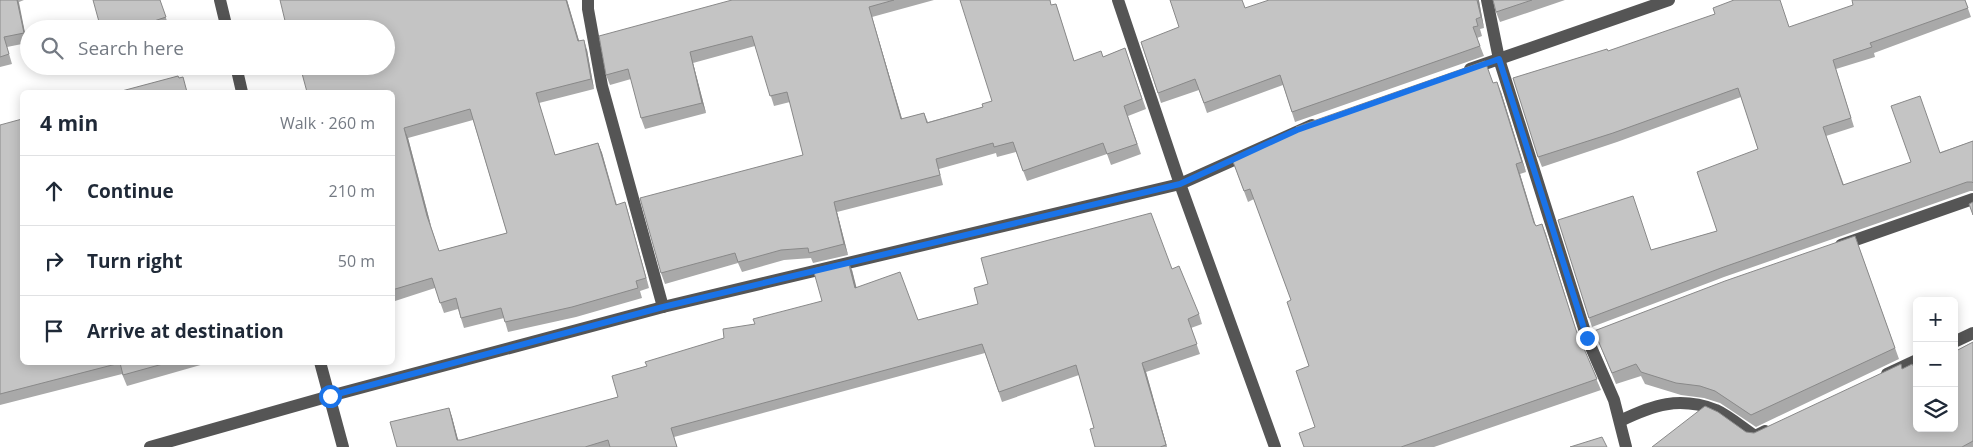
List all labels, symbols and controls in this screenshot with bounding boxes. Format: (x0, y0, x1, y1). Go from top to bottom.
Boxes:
search box (20, 20, 395, 75)
icon: search (38, 34, 66, 62)
text: Search here (78, 35, 184, 61)
text: 4 min (40, 109, 98, 137)
text: Walk · 260 m (280, 112, 375, 134)
icon: ahead (40, 177, 68, 205)
text: Continue (87, 178, 174, 204)
text: 210 m (329, 180, 375, 202)
icon: right (40, 247, 68, 275)
text: Turn right (87, 248, 182, 274)
text: 50 m (338, 250, 375, 272)
map controls (1913, 297, 1958, 432)
button: + (1913, 297, 1958, 342)
icon: arrive (40, 317, 68, 345)
text: Arrive at destination (87, 318, 284, 344)
route end (1576, 327, 1599, 350)
button: − (1913, 342, 1958, 387)
route start (319, 385, 342, 408)
button: layers (1913, 387, 1958, 432)

